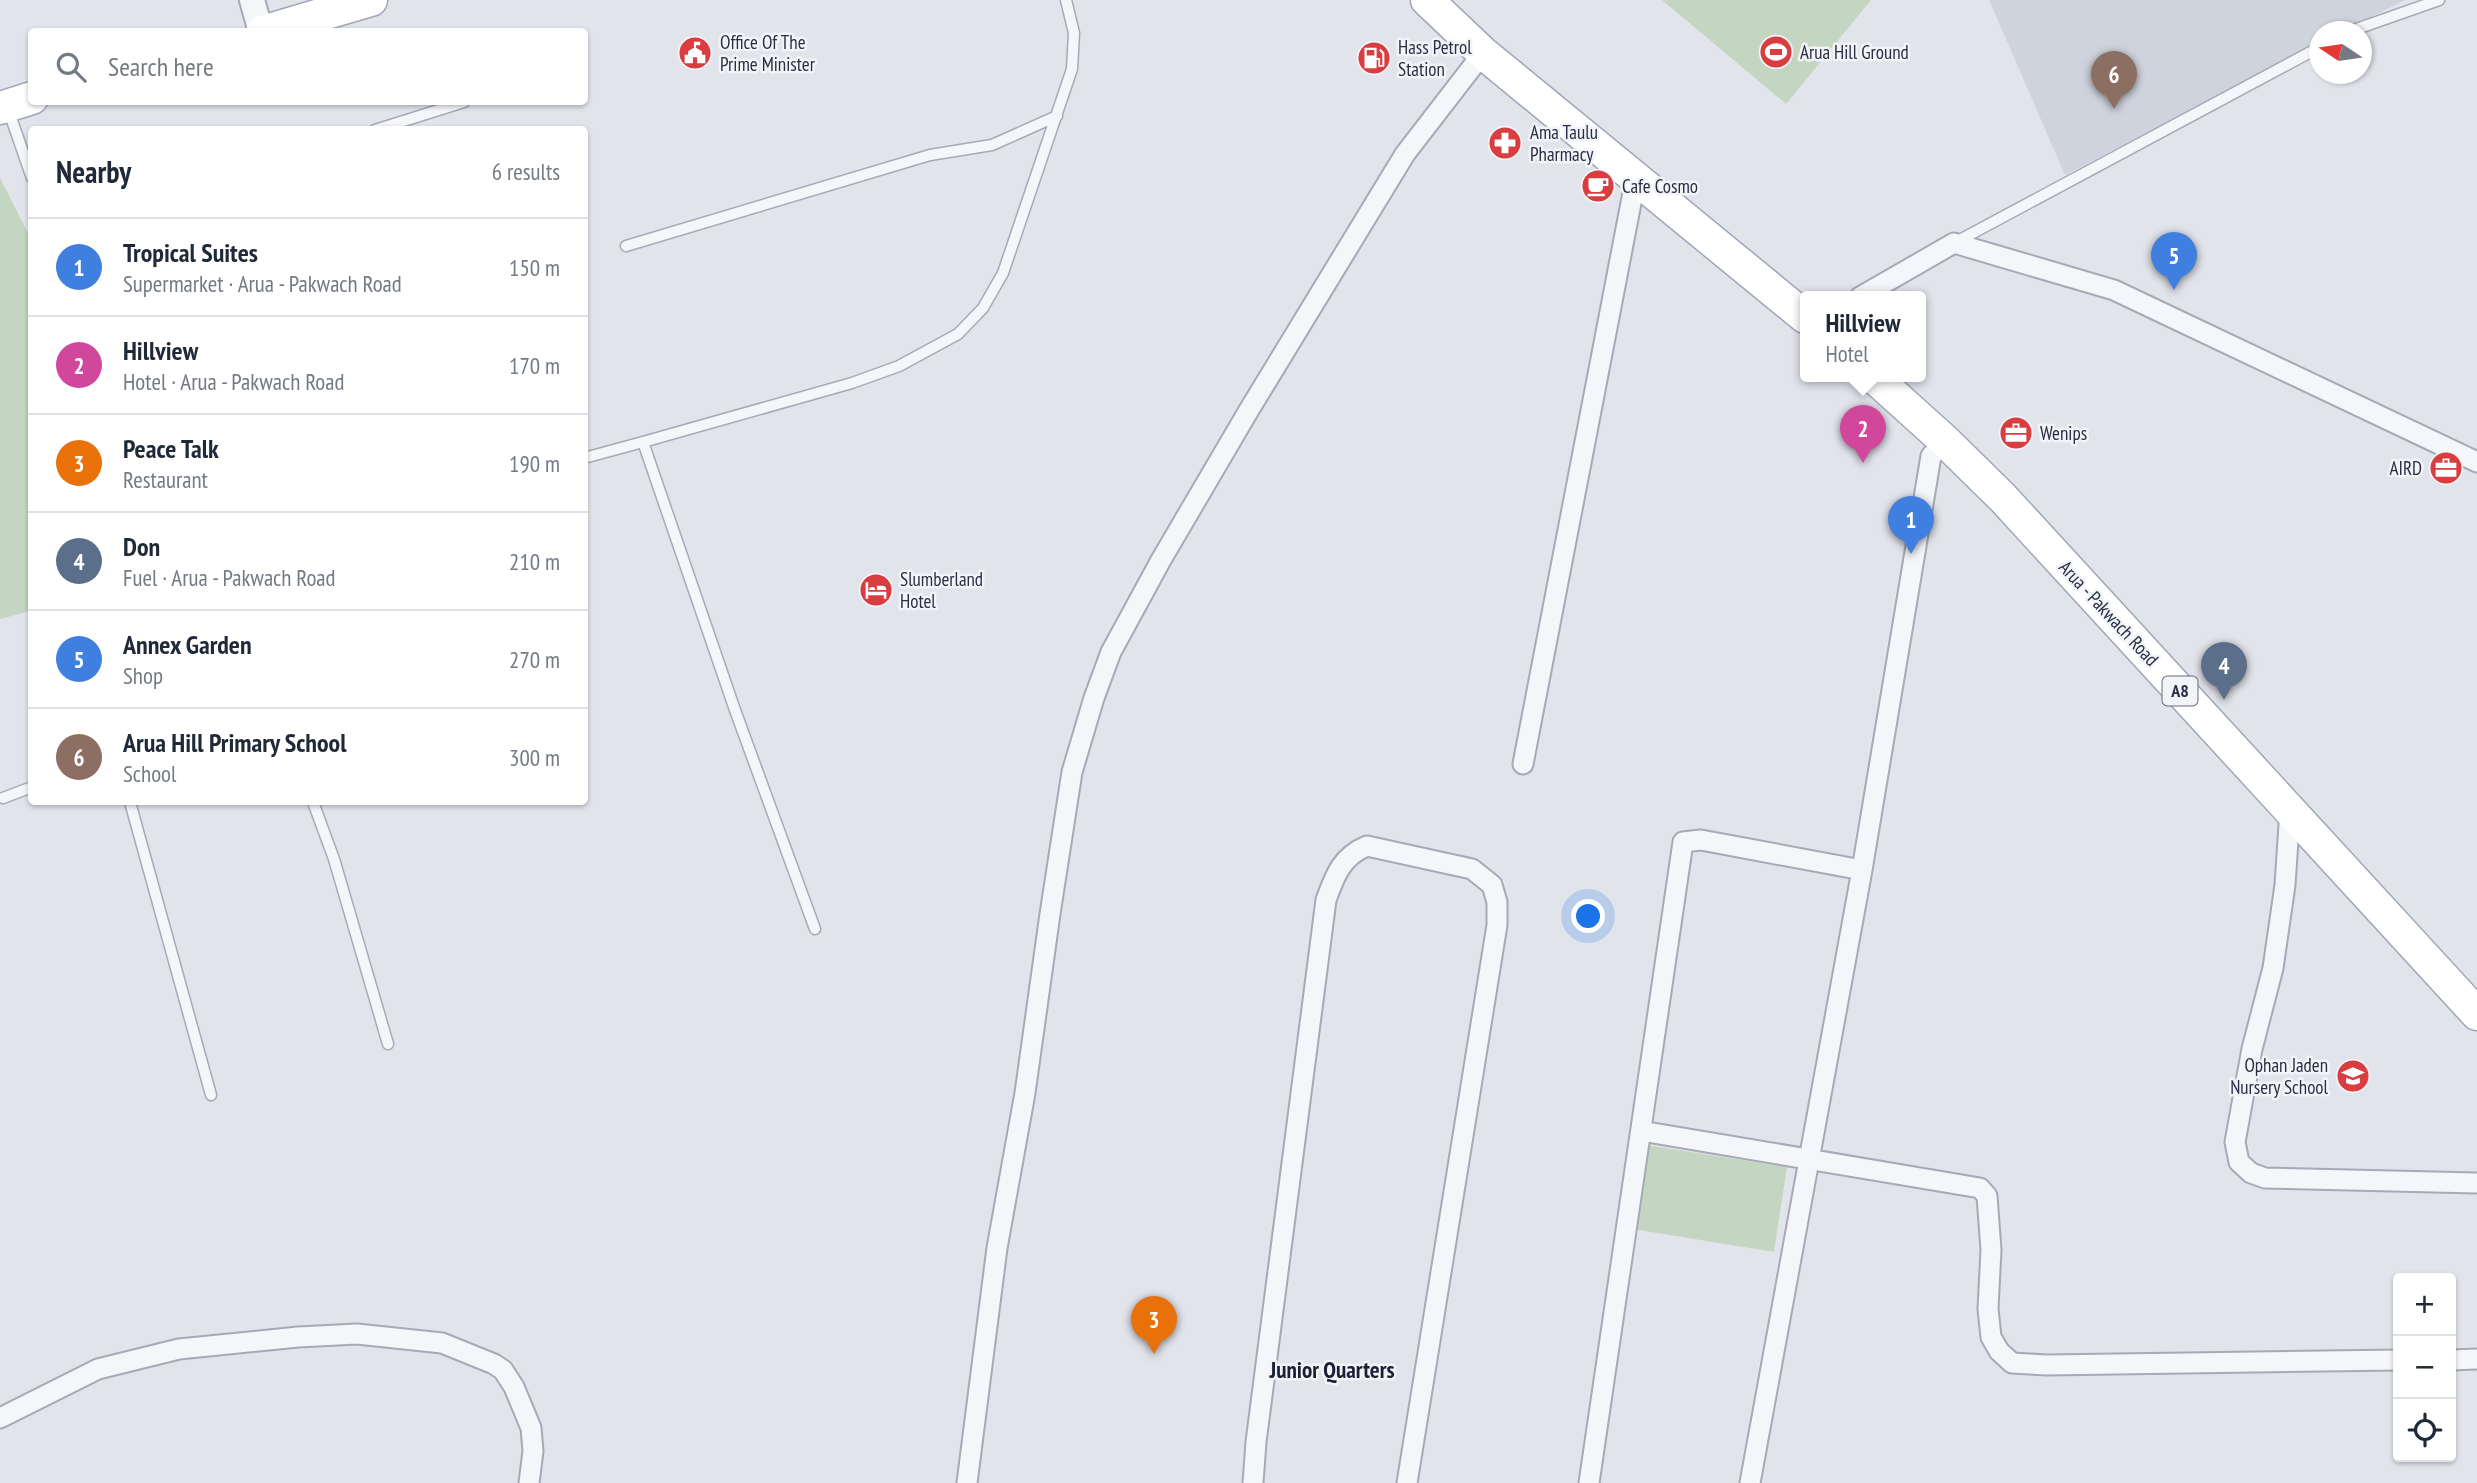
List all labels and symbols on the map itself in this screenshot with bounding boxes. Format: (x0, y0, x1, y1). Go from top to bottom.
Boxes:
north arrow (2309, 21, 2372, 84)
place label: Office Of The Prime Minister (720, 30, 816, 76)
sports icon: Arua Hill Ground (1757, 33, 1795, 71)
public building icon: Office Of The Prime Minister (676, 34, 714, 72)
place label: Hass Petrol Station (1398, 35, 1472, 81)
fuel station icon: Hass Petrol Station (1355, 39, 1393, 77)
place label: Arua Hill Ground (1800, 40, 1909, 64)
pin: 6 (2091, 51, 2137, 109)
place label: Ama Taulu Pharmacy (1530, 120, 1598, 166)
pharmacy icon: Ama Taulu Pharmacy (1486, 124, 1524, 162)
cafe icon: Cafe Cosmo (1579, 167, 1617, 205)
place label: Cafe Cosmo (1622, 174, 1698, 198)
pin: 5 (2151, 232, 2197, 290)
pin: 2 (1840, 405, 1886, 463)
office icon: Wenips (1997, 414, 2035, 452)
place label: Wenips (2040, 421, 2087, 445)
office icon: AIRD (2427, 449, 2465, 487)
place label: AIRD (2389, 456, 2422, 480)
pin: 1 (1888, 496, 1934, 554)
street label: Arua - Pakwach Road (2054, 555, 2164, 671)
place label: Slumberland Hotel (900, 567, 983, 613)
hotel icon: Slumberland Hotel (857, 571, 895, 609)
pin: 4 (2201, 642, 2247, 700)
road number: A8 (2162, 676, 2198, 706)
your location (1571, 899, 1605, 933)
place label: Ophan Jaden Nursery School (2230, 1053, 2329, 1099)
school or university icon: Ophan Jaden Nursery School (2334, 1057, 2372, 1095)
pin: 3 (1131, 1296, 1177, 1354)
district label: Junior Quarters (1269, 1355, 1394, 1384)

